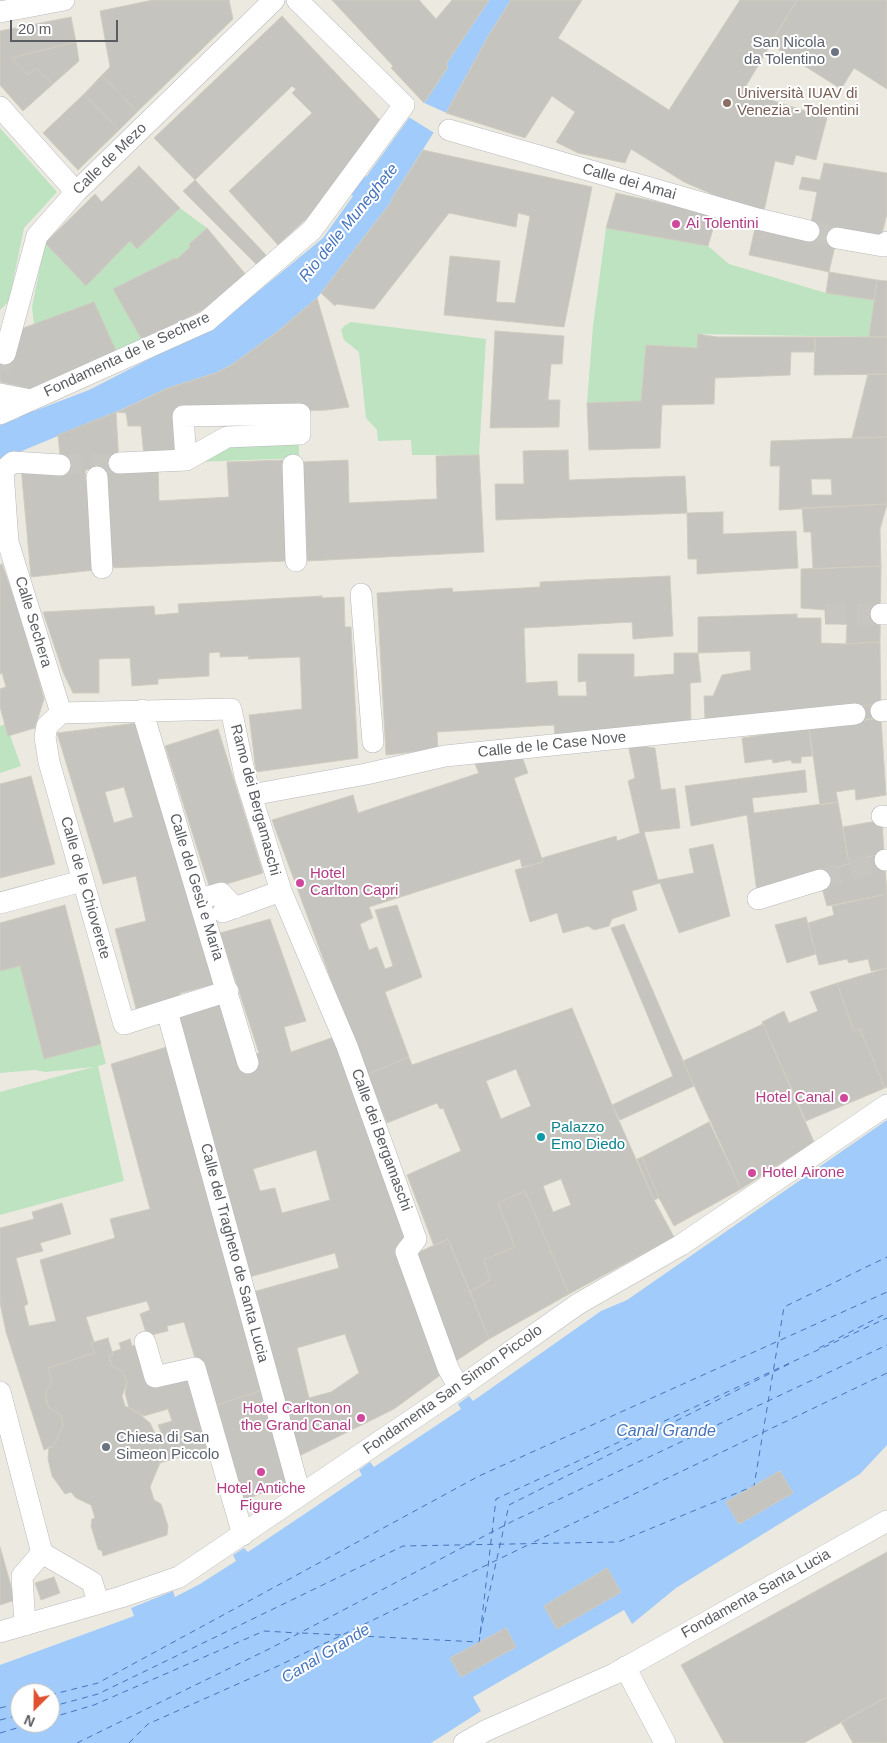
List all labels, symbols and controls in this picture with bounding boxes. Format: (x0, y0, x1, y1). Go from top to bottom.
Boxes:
scale bar (12, 10, 120, 42)
text: 20 m (18, 20, 51, 37)
place label: San Nicola da Tolentino (744, 34, 825, 69)
marker: San Nicola da Tolentino (829, 46, 841, 58)
place label: Università IUAV di Venezia - Tolentini (737, 85, 859, 120)
marker: Università IUAV di Venezia - Tolentini (721, 97, 733, 109)
street label: Calle de Mezo (69, 119, 151, 199)
water label: Rio delle Muneghete (295, 160, 403, 286)
street label: Calle dei Amai (580, 160, 678, 204)
place label: Ai Tolentini (686, 215, 759, 233)
marker: Ai Tolentini (670, 218, 682, 230)
street label: Fondamenta de le Sechere (41, 309, 213, 401)
street label: Calle Sechera (11, 574, 55, 670)
street label: Ramo dei Bergamaschi (226, 722, 284, 878)
street label: Calle de le Case Nove (477, 728, 627, 762)
street label: Calle del Gesù e Maria (165, 811, 227, 963)
street label: Calle de le Chioverete (56, 815, 114, 961)
place label: Hotel Carlton Capri (310, 865, 398, 900)
marker: Hotel Carlton Capri (294, 877, 306, 889)
street label: Calle dei Bergamaschi (347, 1066, 415, 1214)
place label: Hotel Canal (756, 1089, 834, 1107)
marker: Hotel Canal (838, 1092, 850, 1104)
place label: Palazzo Emo Diedo (551, 1119, 625, 1154)
marker: Palazzo Emo Diedo (535, 1131, 547, 1143)
street label: Calle del Tragheto de Santa Lucia (196, 1141, 272, 1365)
place label: Hotel Airone (762, 1164, 845, 1182)
marker: Hotel Airone (746, 1167, 758, 1179)
street label: Fondamenta San Simon Piccolo (360, 1321, 546, 1459)
place label: Hotel Carlton on the Grand Canal (241, 1400, 351, 1435)
marker: Hotel Carlton on the Grand Canal (355, 1412, 367, 1424)
water label: Canal Grande (616, 1422, 716, 1442)
place label: Chiesa di San Simeon Piccolo (116, 1429, 219, 1464)
marker: Chiesa di San Simeon Piccolo (100, 1441, 112, 1453)
marker: Hotel Antiche Figure (255, 1466, 267, 1478)
place label: Hotel Antiche Figure (216, 1480, 306, 1515)
street label: Fondamenta Santa Lucia (678, 1545, 834, 1643)
water label: Canal Grande (278, 1620, 374, 1688)
north arrow (10, 1683, 60, 1733)
text: N (22, 1712, 37, 1730)

